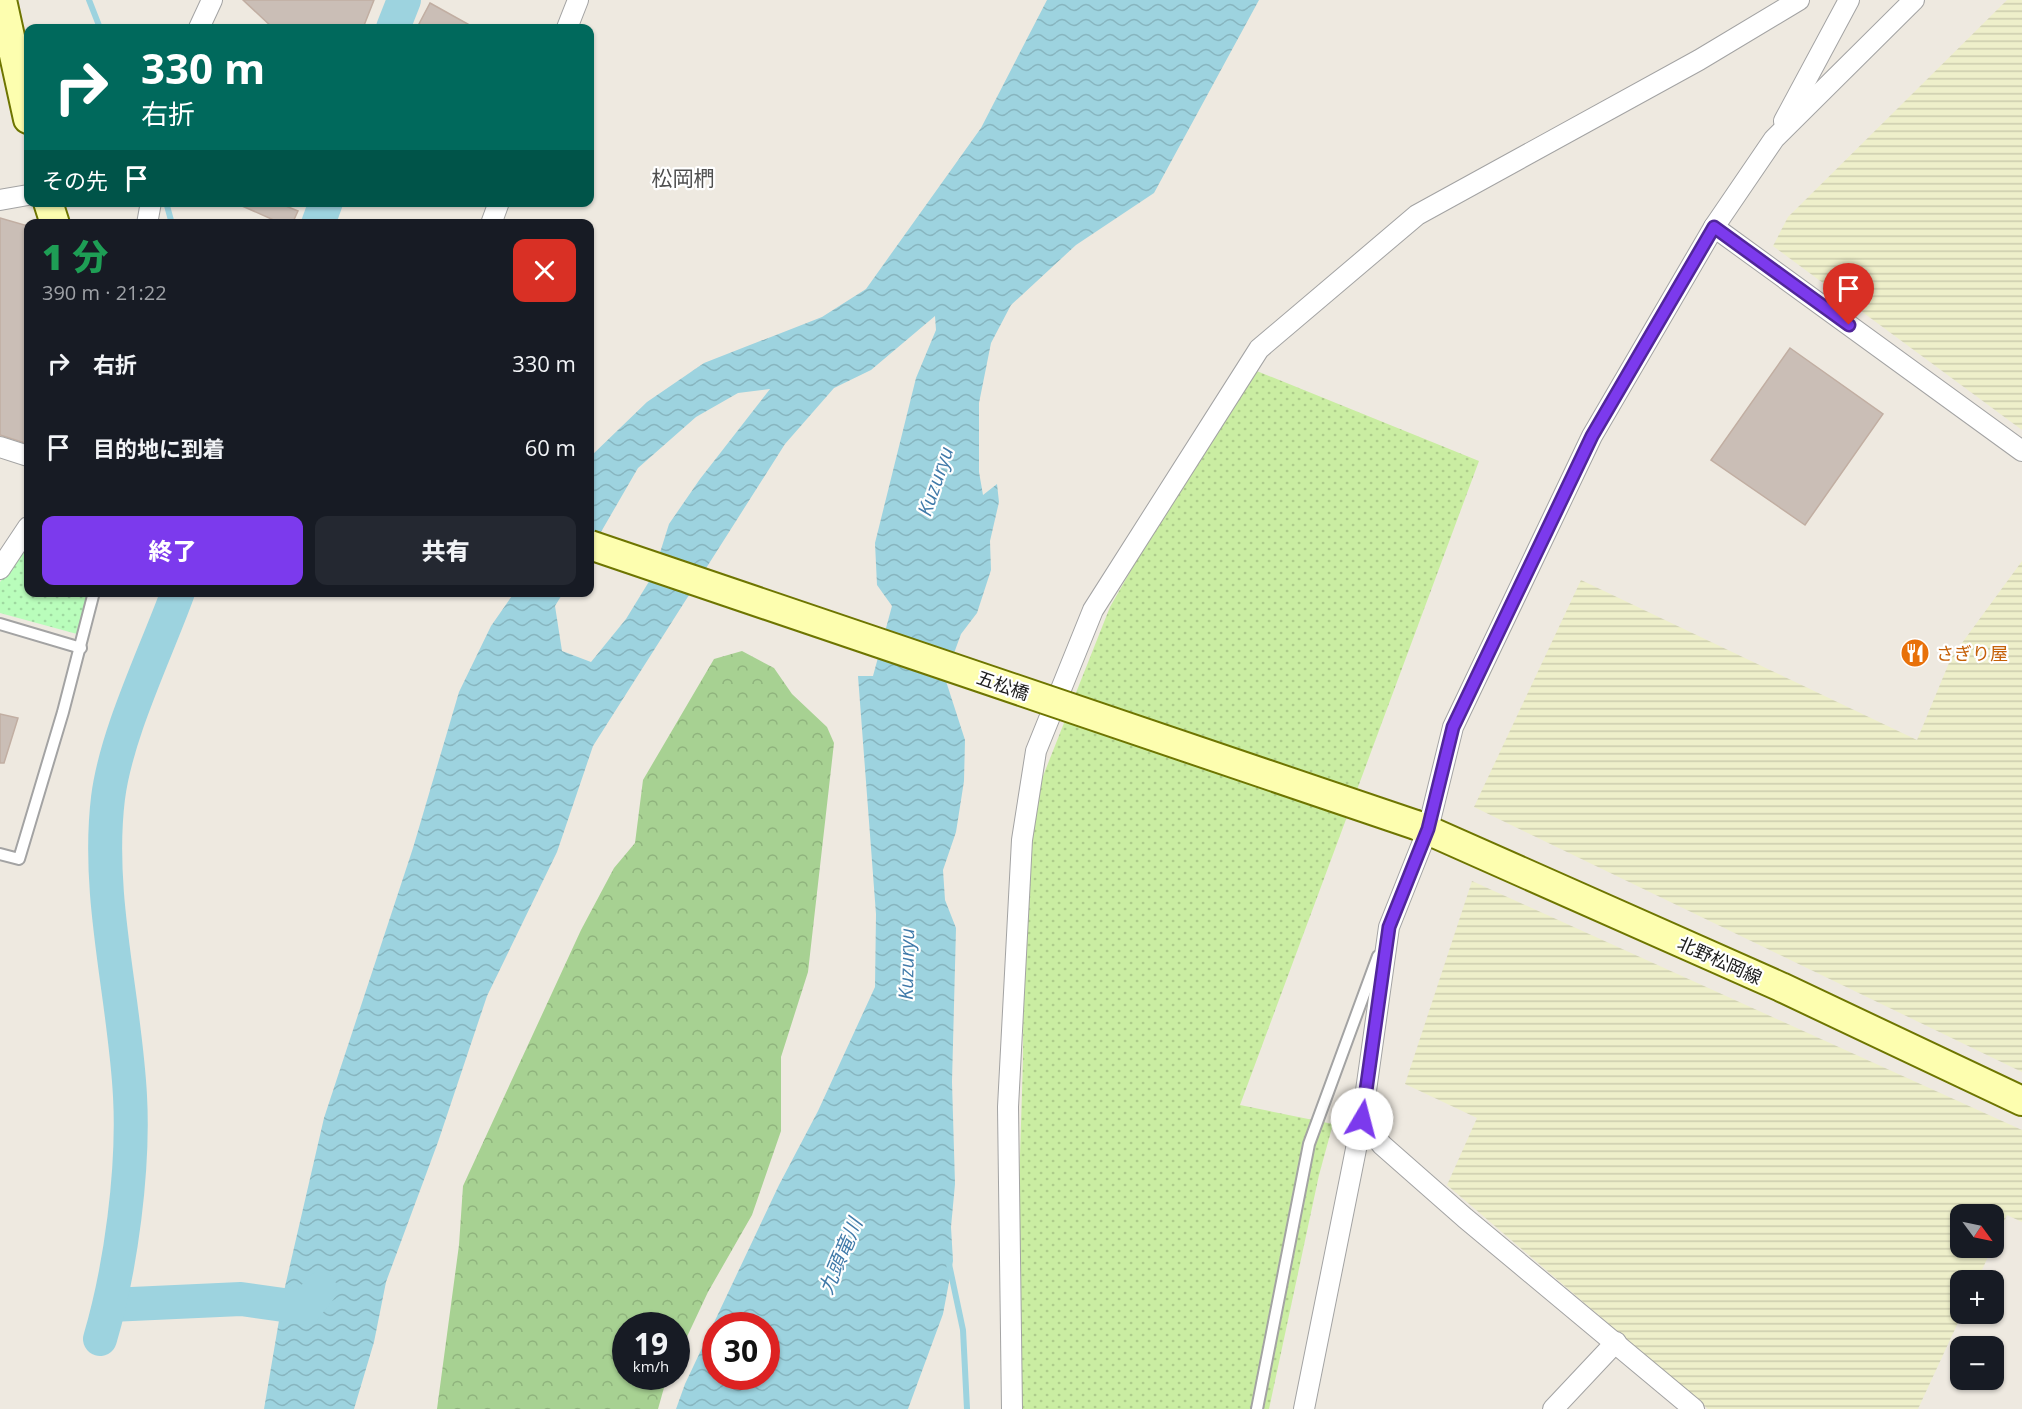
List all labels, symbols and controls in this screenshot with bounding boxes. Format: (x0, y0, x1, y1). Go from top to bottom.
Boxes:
text: 330 m (141, 39, 265, 96)
icon: right (42, 48, 120, 126)
text: 右折 (141, 95, 195, 132)
icon: arrive (120, 162, 153, 195)
district label: 松岡椚 (652, 164, 715, 192)
text: その先 (42, 165, 108, 195)
text: 1 分 (42, 232, 108, 281)
button: close (513, 239, 576, 302)
pin (1823, 263, 1874, 325)
icon: arrive (1832, 272, 1865, 305)
text: 390 m · 21:22 (42, 279, 167, 306)
icon: right (42, 347, 75, 380)
text: 330 m (512, 348, 576, 378)
text: 右折 (93, 349, 137, 379)
icon: arrive (42, 431, 75, 464)
text: 60 m (525, 432, 576, 462)
text: 目的地に到着 (93, 433, 225, 463)
water label: Kuzuryu (911, 443, 959, 519)
button: 終了 (42, 516, 303, 585)
button: 共有 (315, 516, 576, 585)
restaurant icon: さぎり屋 (1899, 637, 1931, 669)
place label: さぎり屋 (1936, 641, 2008, 665)
street label: 五松橋 (974, 665, 1032, 705)
water label: Kuzuryu (892, 928, 920, 1000)
street label: 北野松岡線 (1674, 931, 1766, 989)
position arrow (1330, 1087, 1394, 1151)
north arrow (1950, 1204, 2004, 1258)
map controls (1950, 1204, 2004, 1390)
water label: 九頭竜川 (812, 1212, 869, 1298)
button: + (1950, 1270, 2004, 1324)
speed limit sign: 30 (702, 1312, 780, 1390)
text: 19 (634, 1323, 668, 1364)
button: − (1950, 1336, 2004, 1390)
text: km/h (633, 1356, 669, 1376)

